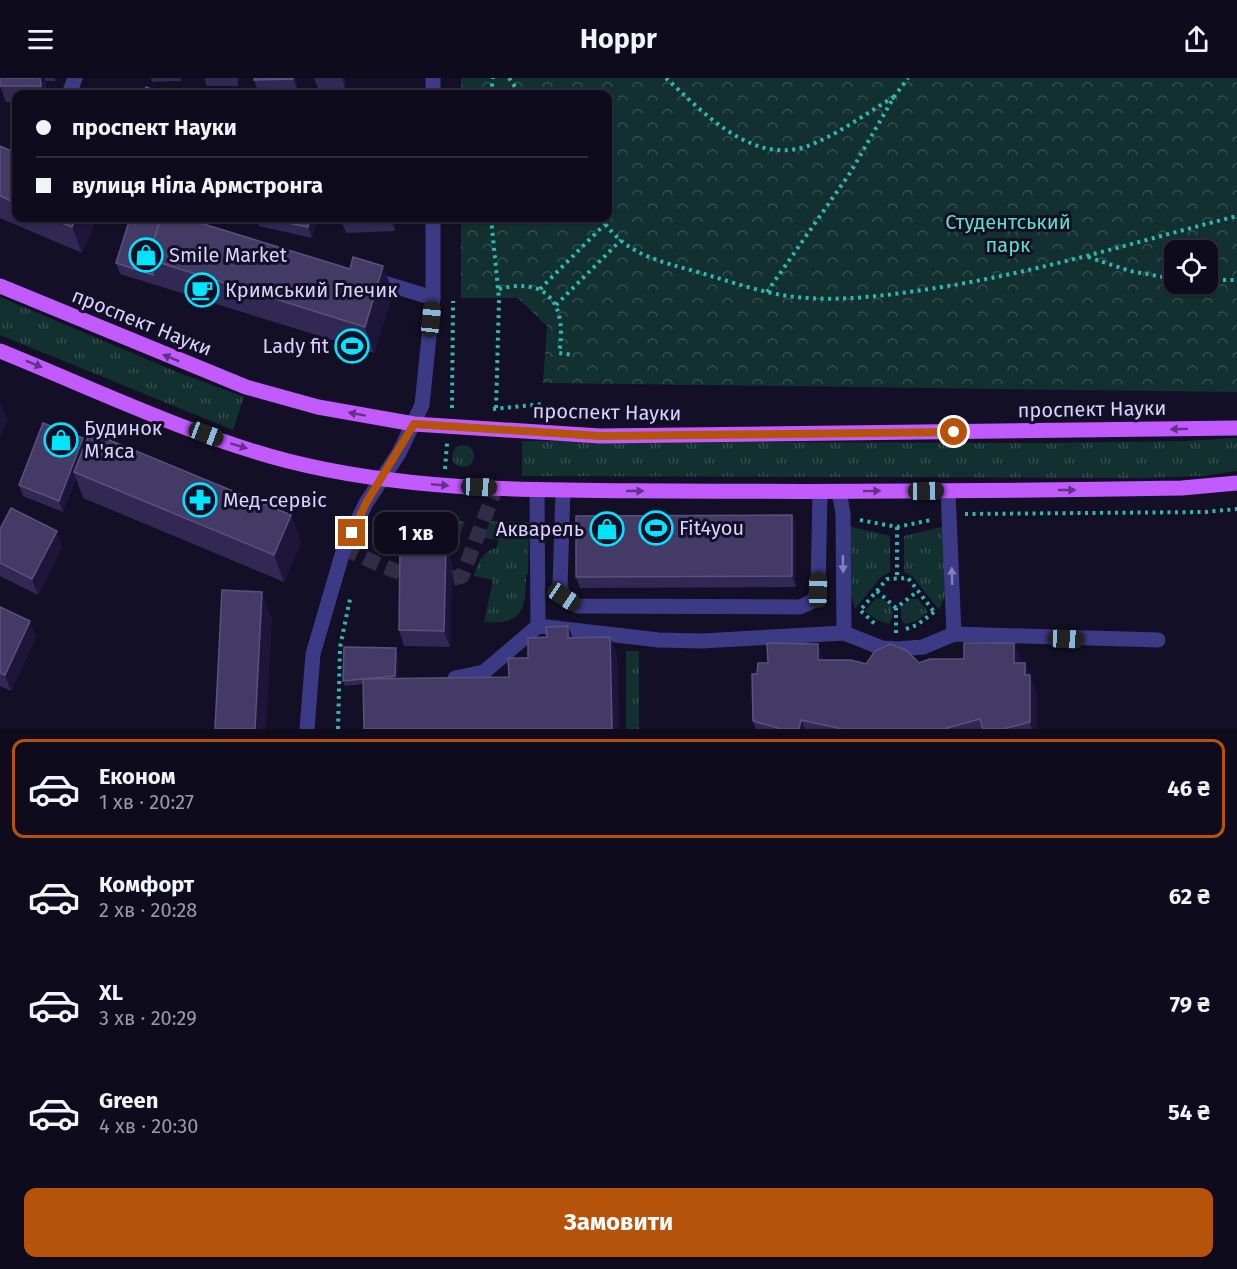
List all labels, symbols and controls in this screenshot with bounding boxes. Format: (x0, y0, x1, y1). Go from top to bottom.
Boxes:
icon: menu (24, 23, 57, 56)
text: Hoppr (580, 23, 657, 55)
icon: share (1180, 23, 1213, 56)
text: проспект Науки (72, 114, 237, 141)
text: вулиця Ніла Армстронга (72, 172, 323, 199)
park label: Студентський парк (945, 210, 1071, 257)
shop icon: Smile Market (128, 237, 164, 273)
map controls (1164, 240, 1218, 294)
button: locate (1164, 240, 1218, 294)
place label: Smile Market (169, 243, 288, 267)
cafe icon: Кримський Глечик (184, 272, 220, 308)
place label: Кримський Глечик (225, 278, 398, 302)
street label: проспект Науки (69, 283, 215, 361)
car (420, 300, 442, 338)
sports icon: Lady fit (334, 328, 370, 364)
place label: Lady fit (263, 334, 330, 358)
one-way arrow (161, 353, 179, 363)
one-way arrow (25, 359, 43, 369)
street label: проспект Науки (1017, 396, 1167, 422)
street label: проспект Науки (532, 399, 682, 425)
one-way arrow (347, 409, 366, 418)
place label: Будинок М'яса (84, 416, 163, 463)
route start (940, 418, 967, 445)
car (186, 419, 226, 449)
shop icon: Будинок М'яса (43, 422, 79, 458)
one-way arrow (1169, 424, 1188, 434)
one-way arrow (230, 442, 248, 451)
car (461, 477, 497, 497)
one-way arrow (431, 480, 450, 490)
pharmacy icon: Мед-сервіс (182, 482, 218, 518)
car (908, 482, 944, 500)
one-way arrow (1057, 485, 1076, 495)
one-way arrow (625, 486, 644, 496)
one-way arrow (862, 486, 881, 496)
place label: Мед-сервіс (223, 488, 327, 512)
sports icon: Fit4you (638, 510, 674, 546)
shop icon: Акварель (589, 511, 625, 547)
callout: 1 хв (373, 512, 457, 554)
place label: Fit4you (679, 516, 744, 540)
place label: Акварель (496, 517, 584, 541)
route end (338, 519, 365, 546)
text: 1 хв (398, 521, 434, 545)
one-way arrow (838, 554, 848, 573)
one-way arrow (947, 566, 957, 585)
car (809, 572, 827, 608)
car (544, 579, 584, 615)
car (1048, 629, 1084, 649)
icon: car (27, 762, 81, 816)
text: Економ (99, 763, 176, 790)
text: 46 ₴ (1167, 775, 1210, 802)
text: 1 хв · 20:27 (99, 790, 194, 814)
icon: car (27, 870, 81, 924)
text: Комфорт (99, 871, 194, 898)
text: 62 ₴ (1169, 883, 1210, 910)
text: 2 хв · 20:28 (99, 898, 197, 922)
icon: car (27, 978, 81, 1032)
text: XL (99, 979, 123, 1006)
text: 79 ₴ (1170, 991, 1210, 1018)
text: 3 хв · 20:29 (99, 1006, 197, 1030)
icon: car (27, 1086, 81, 1140)
text: Green (99, 1087, 158, 1114)
text: 54 ₴ (1168, 1099, 1210, 1126)
text: 4 хв · 20:30 (99, 1114, 199, 1138)
button: Замовити (24, 1188, 1213, 1257)

